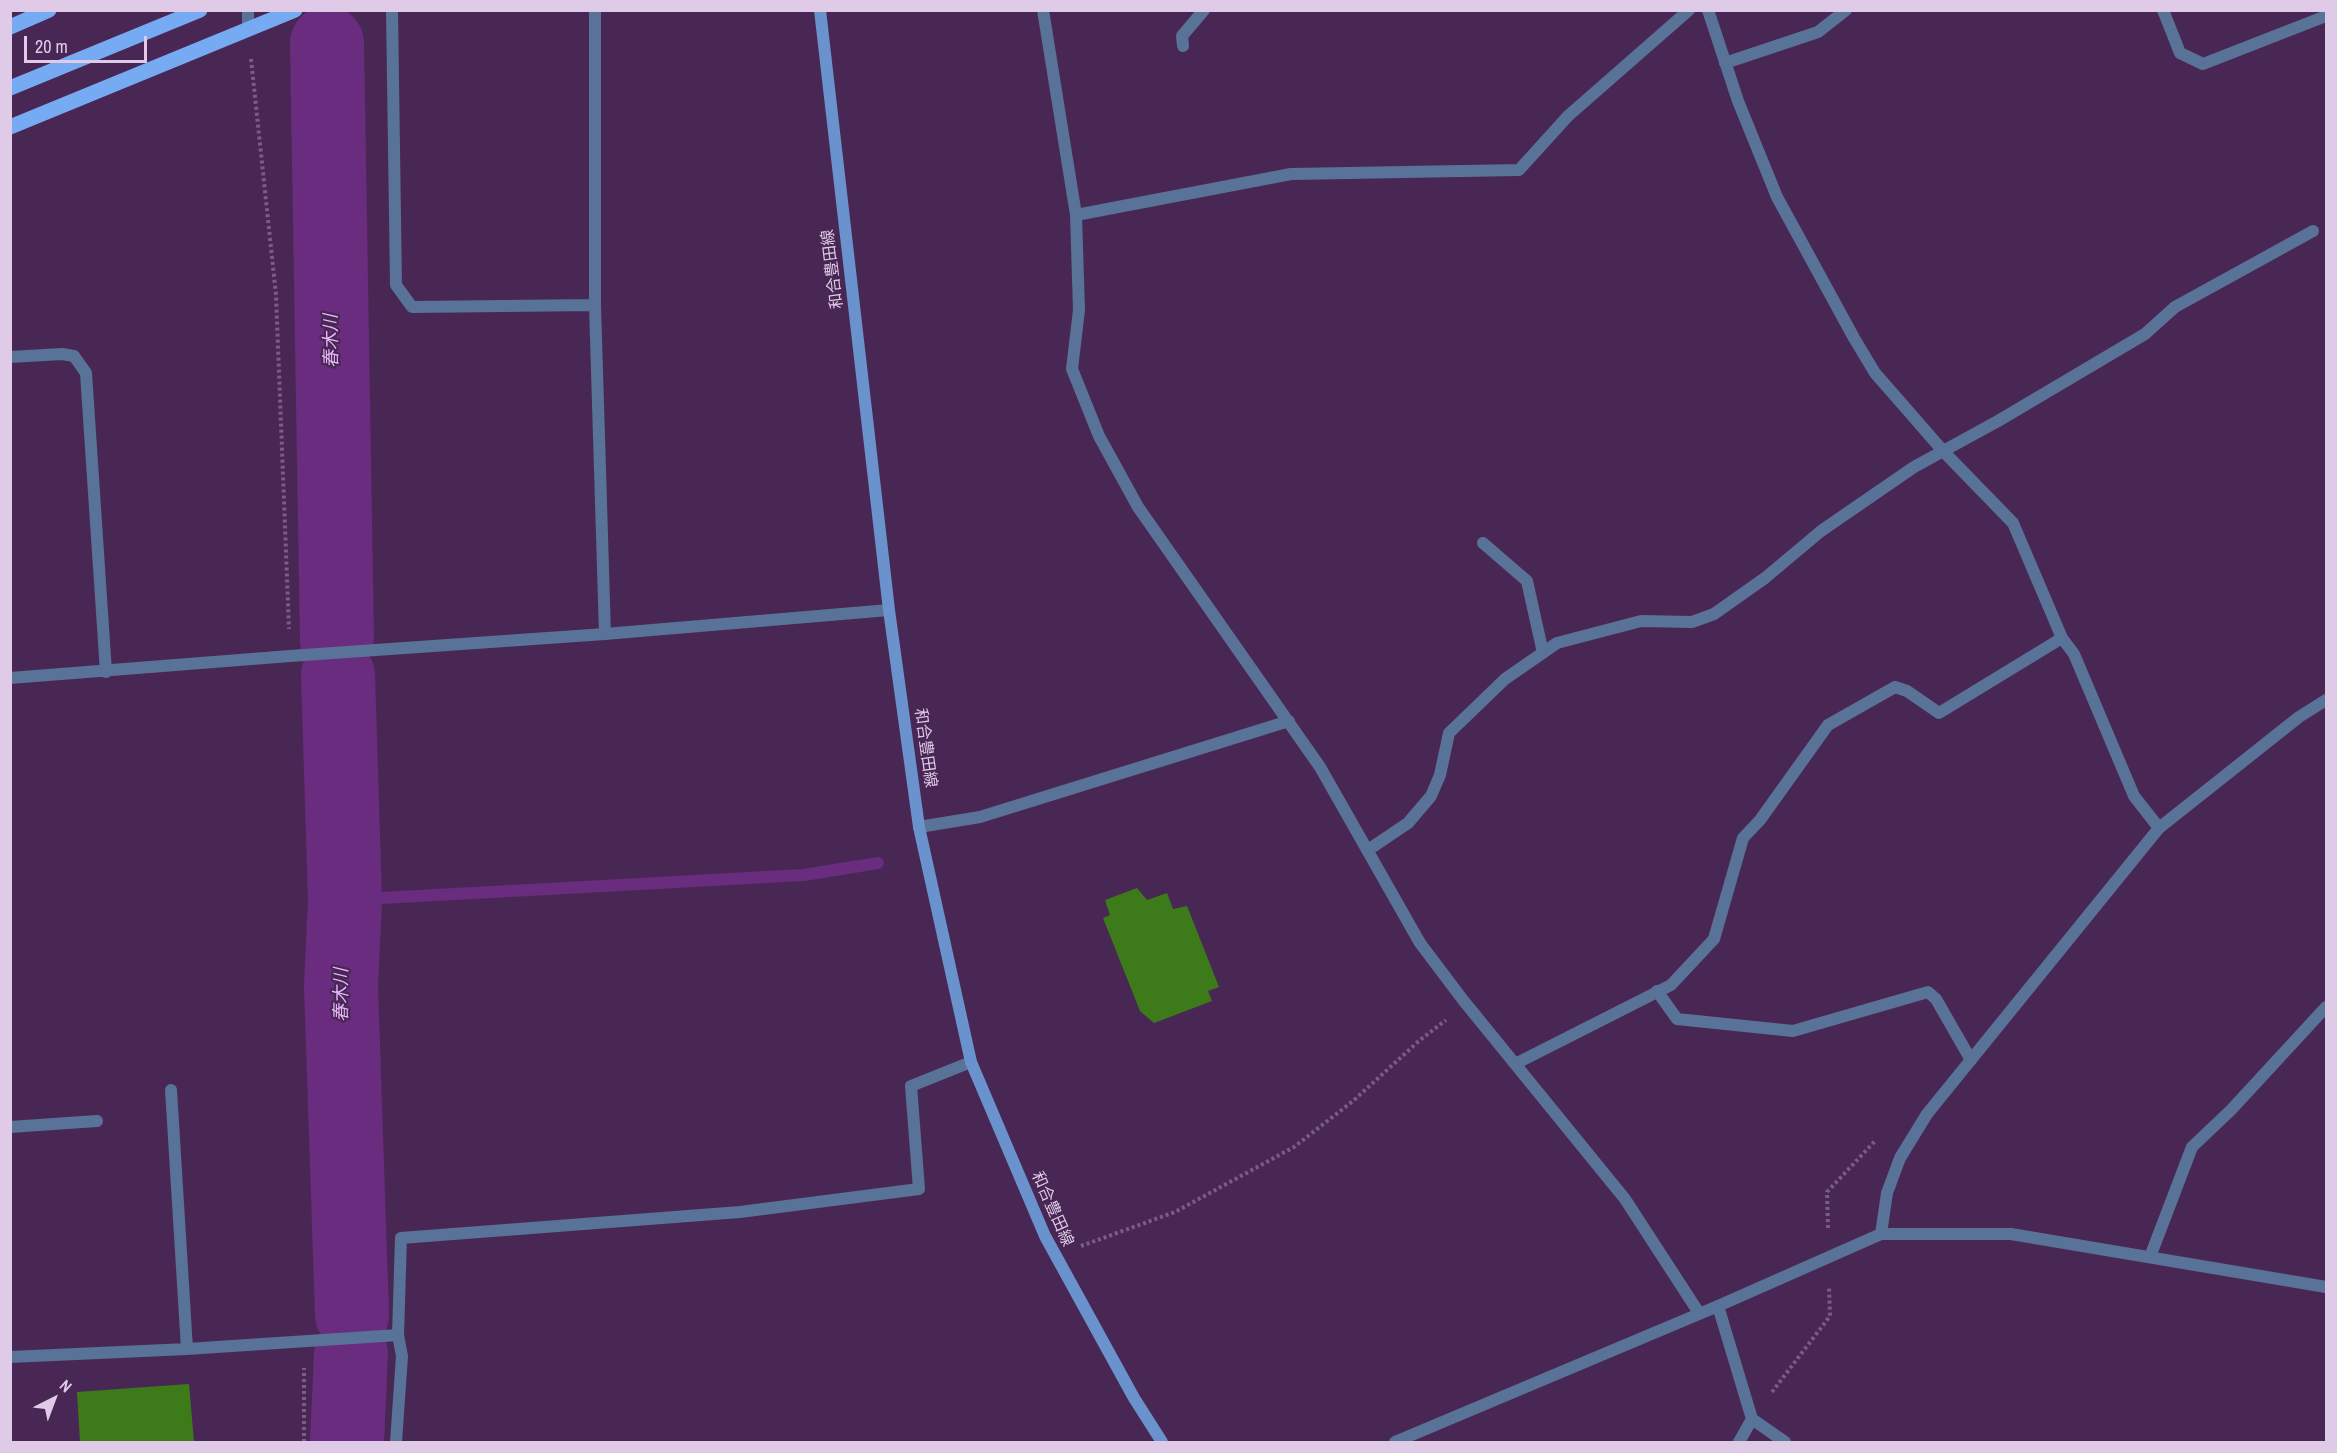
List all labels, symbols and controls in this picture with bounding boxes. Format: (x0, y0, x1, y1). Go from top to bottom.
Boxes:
scale bar (27, 24, 150, 62)
text: 20 m (35, 34, 68, 59)
street label: 和合豊田線 (819, 228, 847, 310)
water label: 春木川 (321, 314, 343, 368)
street label: 和合豊田線 (910, 707, 940, 789)
water label: 春木川 (331, 968, 353, 1022)
street label: 和合豊田線 (1027, 1169, 1077, 1249)
north arrow (24, 1369, 84, 1429)
text: N (55, 1374, 77, 1397)

